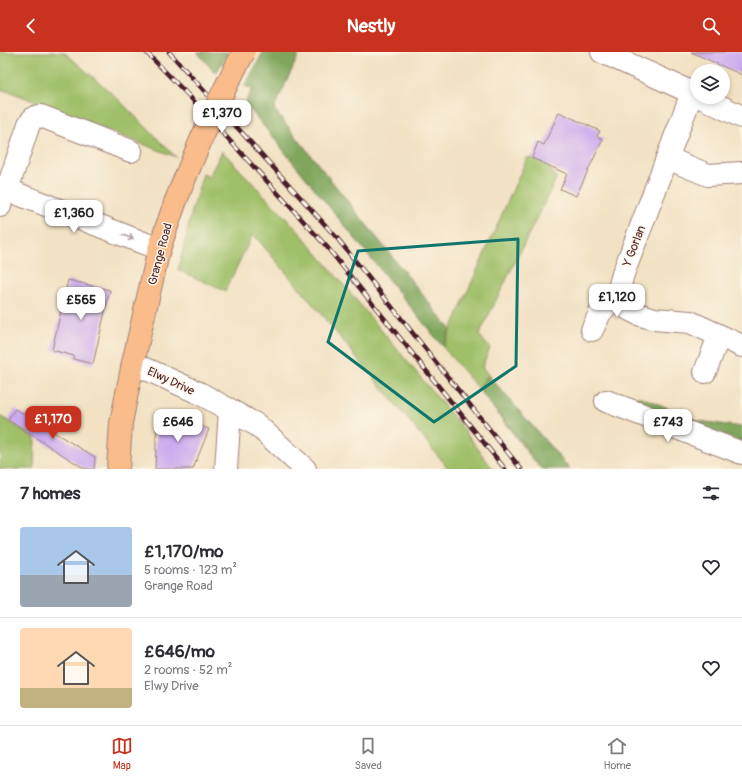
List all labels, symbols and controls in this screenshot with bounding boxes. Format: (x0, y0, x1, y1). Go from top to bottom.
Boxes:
icon: back (20, 15, 42, 37)
text: Nestly (347, 15, 395, 38)
icon: search (700, 15, 722, 37)
map controls (690, 64, 730, 104)
button: layers (690, 64, 730, 104)
pin: £1,370 (189, 100, 255, 134)
text: £1,370 (202, 105, 242, 121)
pin: £1,360 (41, 200, 107, 234)
text: £1,360 (54, 205, 94, 221)
street label: Grange Road (145, 221, 176, 287)
street label: Y Gorlan (619, 223, 649, 270)
one-way arrow (121, 233, 133, 241)
pin: £1,120 (584, 284, 650, 318)
pin: £565 (57, 287, 105, 321)
text: £1,120 (598, 289, 636, 305)
text: £565 (66, 292, 96, 308)
street label: Elwy Drive (145, 364, 197, 399)
pin: £1,170 (20, 406, 86, 440)
pin: £646 (154, 409, 202, 443)
pin: £743 (644, 409, 692, 443)
text: £1,170 (34, 411, 72, 427)
text: £646 (162, 414, 194, 430)
text: £743 (653, 414, 683, 430)
icon: filters (700, 482, 722, 504)
text: 7 homes (20, 483, 80, 504)
text: £1,170/mo (144, 541, 223, 562)
icon: home (52, 543, 100, 591)
icon: heart (700, 556, 722, 578)
text: 5 rooms · 123 m² (144, 562, 237, 578)
text: Grange Road (144, 578, 213, 594)
text: £646/mo (144, 641, 215, 662)
icon: home (52, 644, 100, 692)
icon: heart (700, 657, 722, 679)
text: 2 rooms · 52 m² (144, 662, 232, 678)
text: Elwy Drive (144, 678, 199, 694)
tab: Map (111, 735, 133, 772)
tab: Saved (354, 735, 382, 772)
tab: Home (603, 735, 631, 772)

